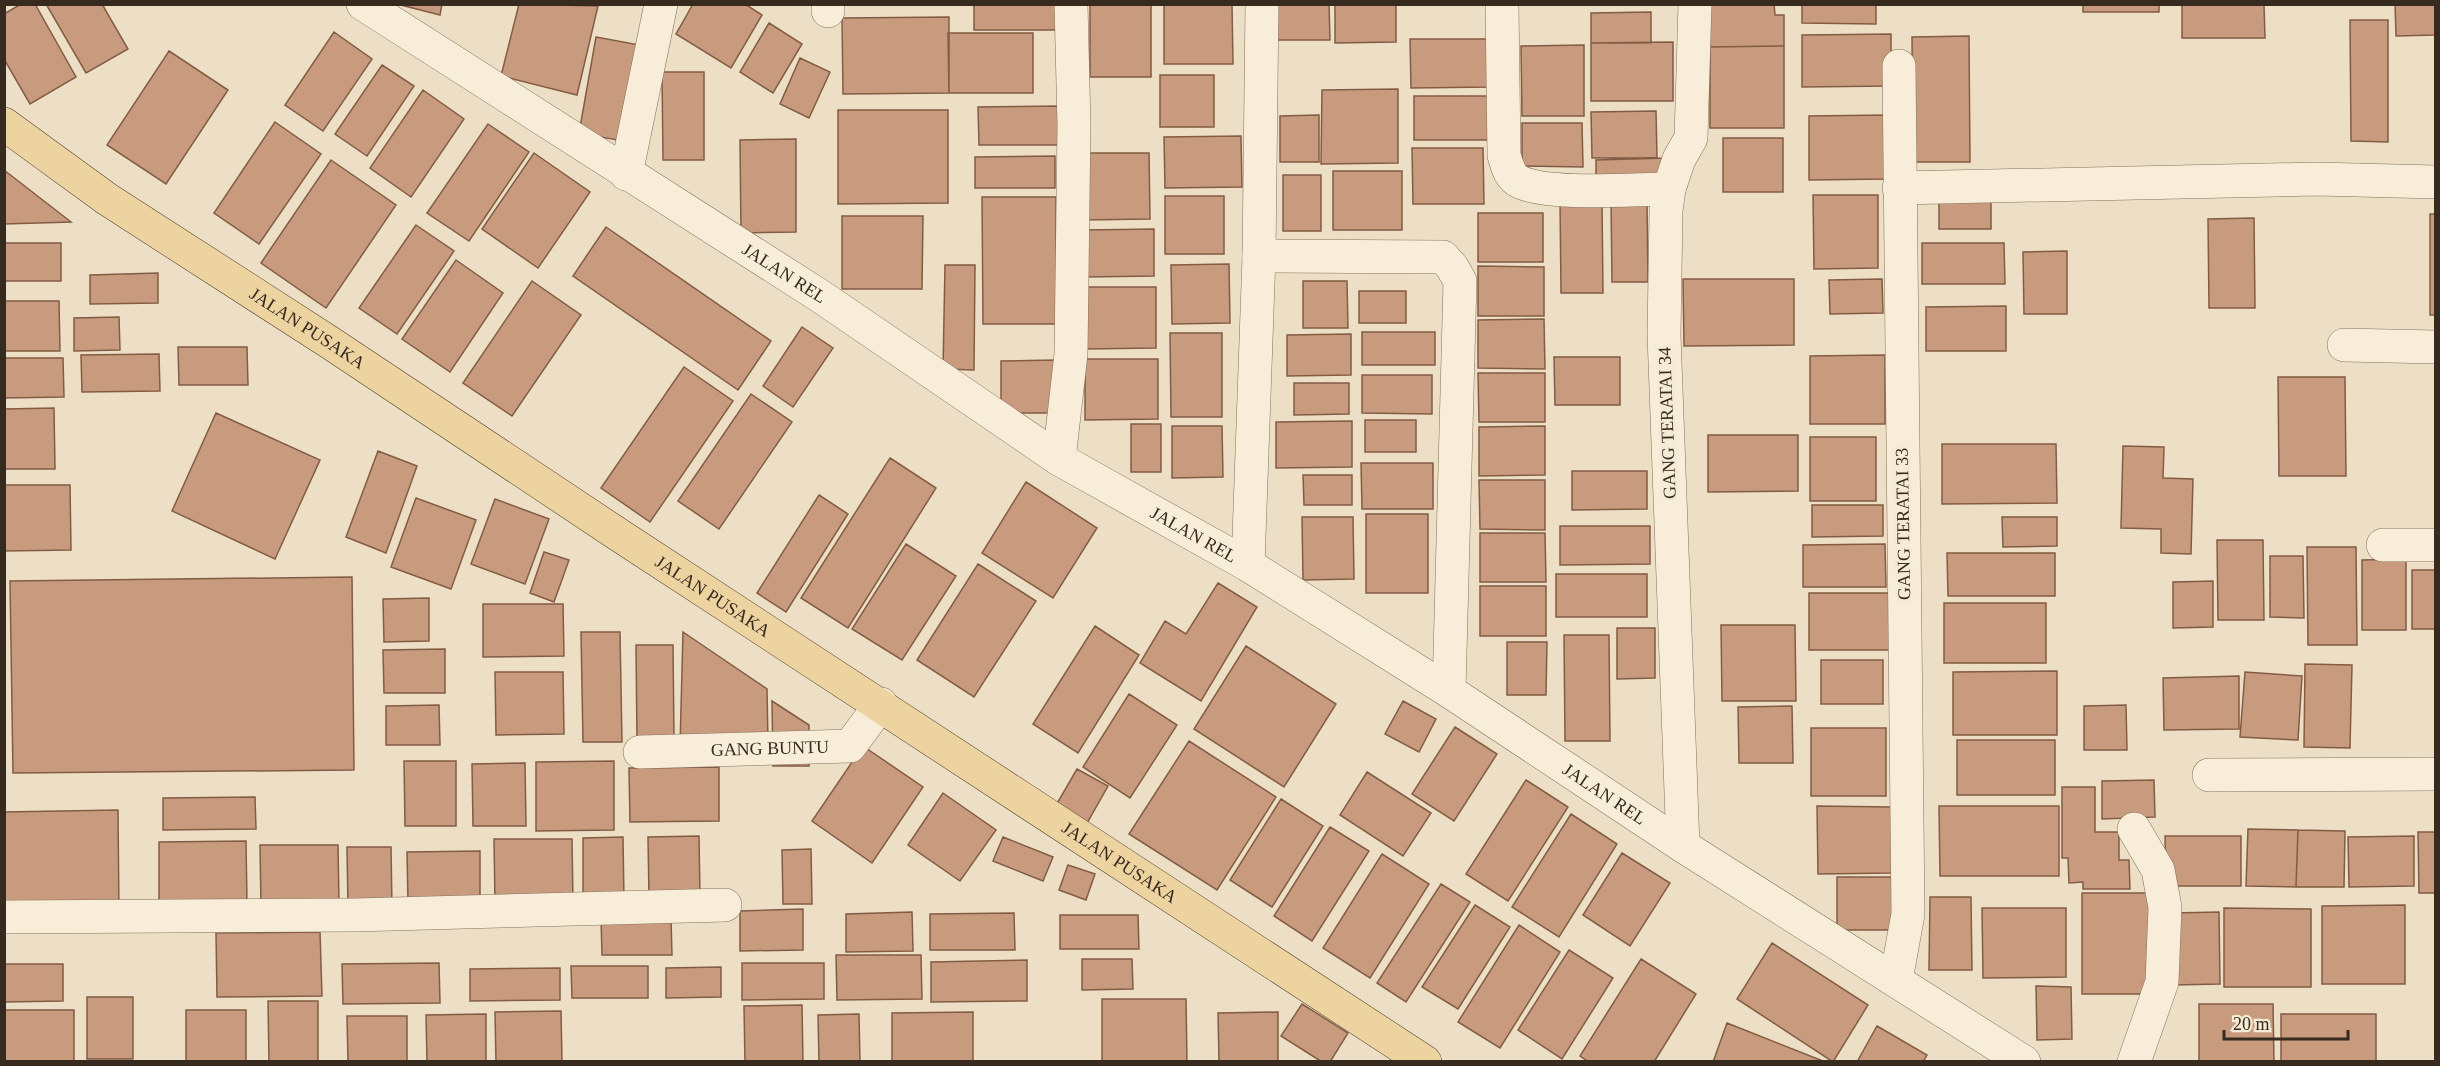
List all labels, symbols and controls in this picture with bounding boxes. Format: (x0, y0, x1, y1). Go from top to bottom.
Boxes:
street label: JALAN REL (739, 239, 830, 307)
street label: JALAN PUSAKA (246, 284, 369, 373)
street label: GANG TERATAI 34 (1654, 347, 1680, 499)
street label: GANG TERATAI 33 (1892, 448, 1914, 600)
street label: JALAN REL (1147, 502, 1240, 567)
street label: JALAN PUSAKA (652, 551, 774, 641)
street label: GANG BUNTU (710, 737, 829, 760)
street label: JALAN REL (1559, 759, 1650, 829)
street label: JALAN PUSAKA (1058, 817, 1181, 907)
scale bar (2224, 1003, 2348, 1041)
text: 20 m (2233, 1014, 2270, 1034)

